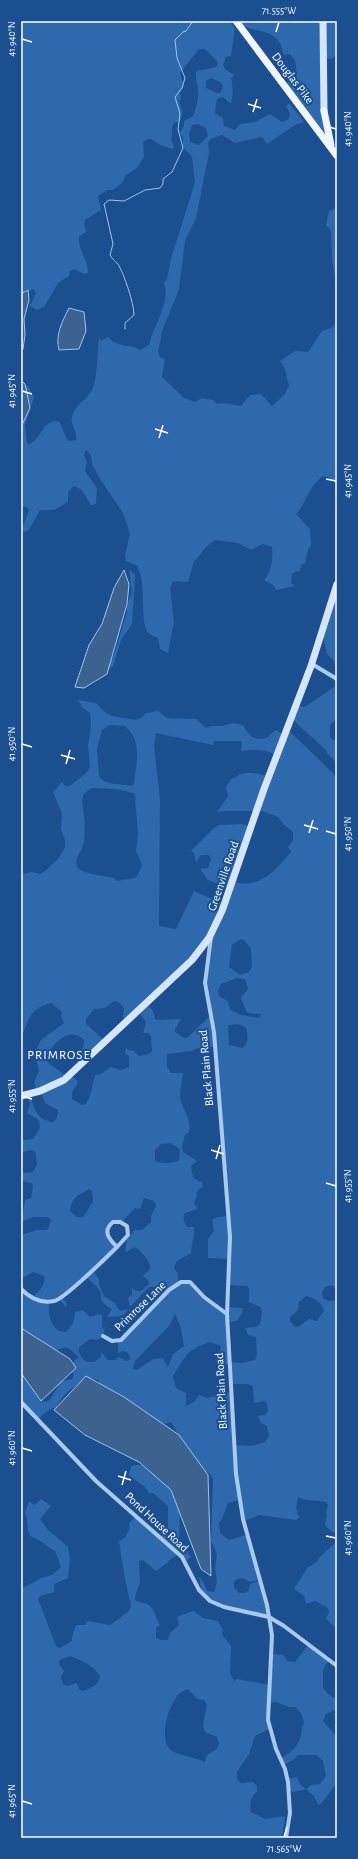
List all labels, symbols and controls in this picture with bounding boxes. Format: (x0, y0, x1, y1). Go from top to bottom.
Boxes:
text: 71.555°W (262, 6, 296, 16)
text: 41.940°N (7, 21, 17, 57)
street label: Douglas Pike (270, 50, 316, 106)
text: 41.940°N (343, 111, 353, 147)
text: 41.945°N (7, 374, 17, 408)
text: 41.945°N (343, 464, 353, 498)
text: 41.950°N (7, 727, 17, 761)
text: 41.950°N (343, 817, 353, 851)
street label: Greenville Road (205, 839, 241, 913)
street label: Black Plain Road (197, 1029, 215, 1107)
district label: PRIMROSE (27, 1049, 91, 1062)
text: 41.955°N (7, 1079, 17, 1113)
text: 41.955°N (343, 1169, 353, 1203)
street label: Primrose Lane (112, 1279, 168, 1333)
street label: Black Plain Road (213, 1352, 229, 1430)
text: 41.960°N (7, 1431, 17, 1465)
street label: Pond House Road (123, 1490, 191, 1554)
text: 41.960°N (343, 1521, 353, 1555)
text: 41.965°N (7, 1784, 17, 1818)
text: 71.565°W (267, 1844, 302, 1854)

